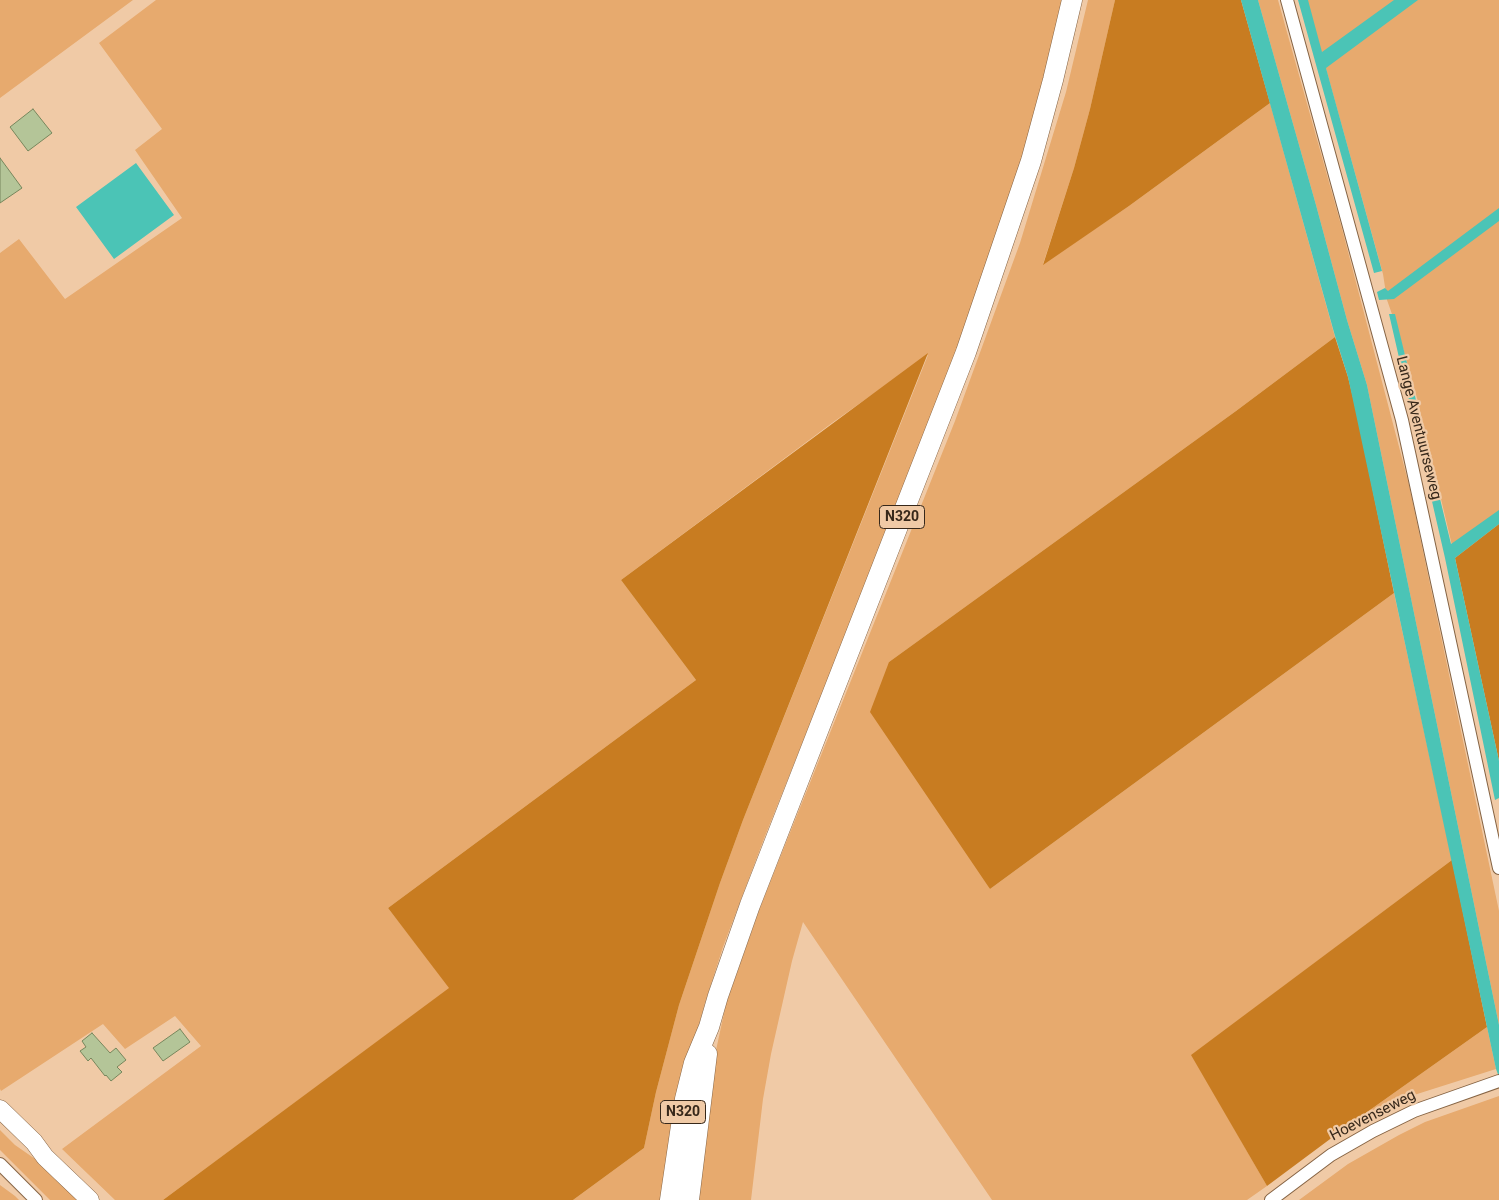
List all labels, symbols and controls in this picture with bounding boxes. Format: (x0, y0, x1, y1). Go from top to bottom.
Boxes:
street label: Lange Aventuurseweg (1391, 354, 1445, 502)
road number: N320 (880, 506, 924, 528)
street label: Hoevenseweg (1327, 1087, 1419, 1145)
road number: N320 (660, 1100, 706, 1124)

